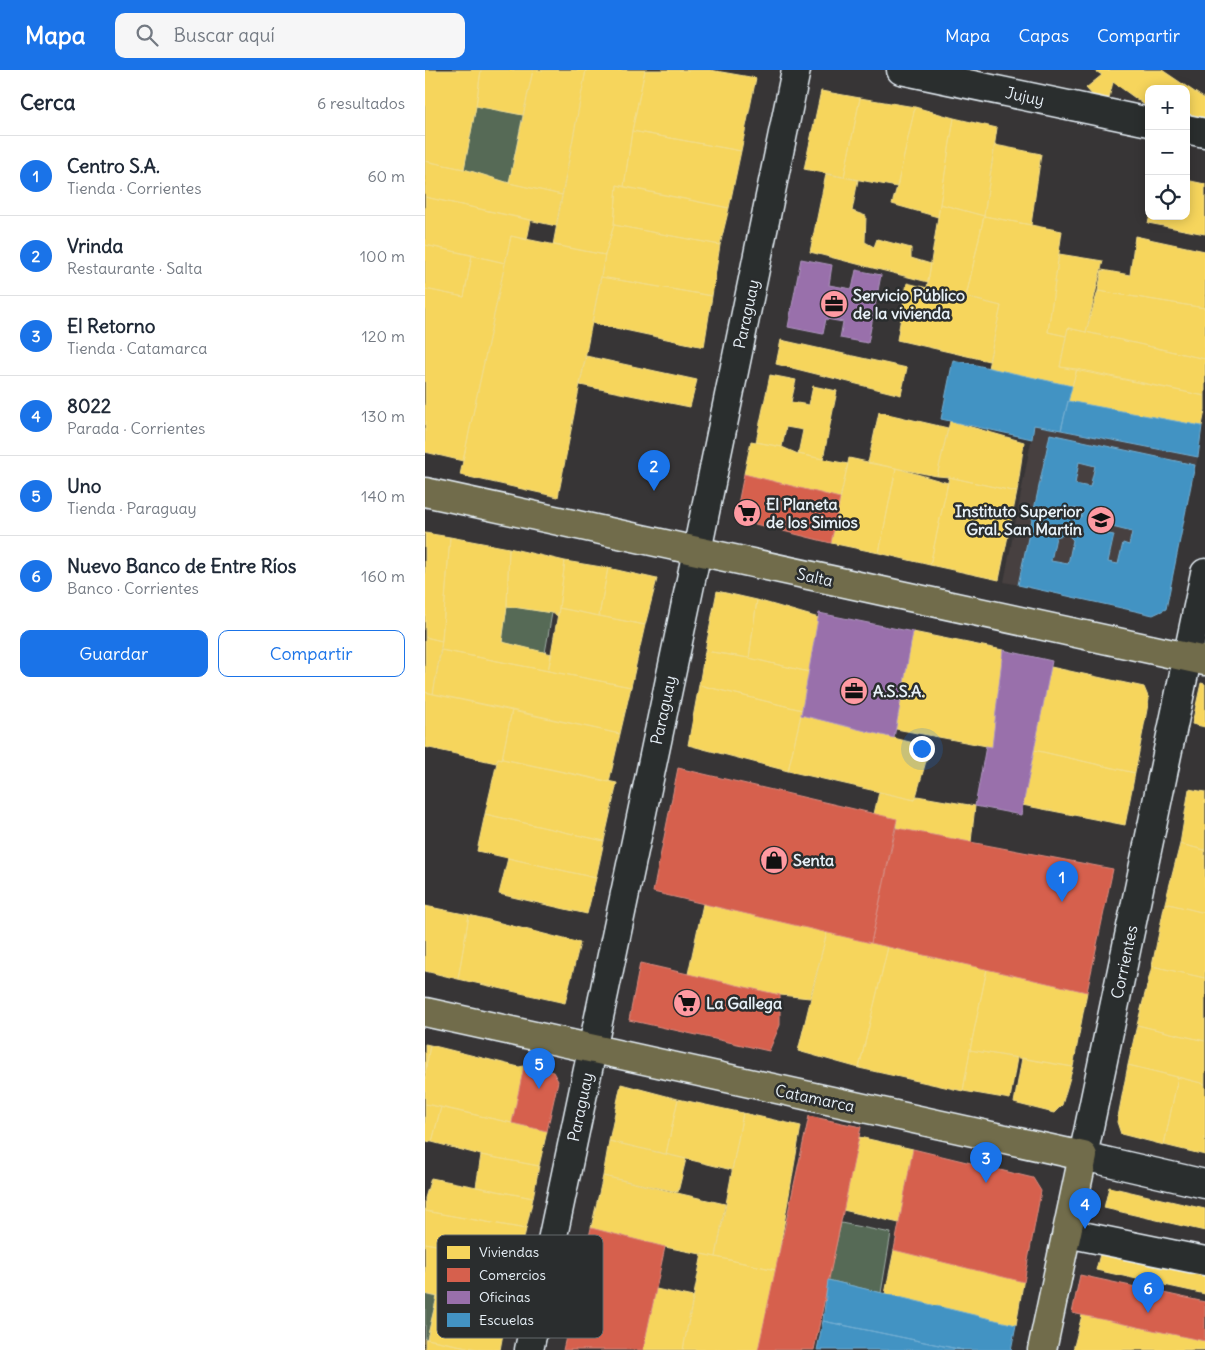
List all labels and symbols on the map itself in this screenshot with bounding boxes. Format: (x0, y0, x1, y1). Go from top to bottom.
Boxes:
street label: Jujuy (1004, 82, 1046, 110)
street label: Paraguay (729, 278, 763, 350)
place label: Servicio Público de la vivienda (853, 285, 965, 323)
office icon: Servicio Público de la vivienda (819, 289, 849, 319)
pin: 2 (638, 450, 670, 491)
place label: El Planeta de los Simios (766, 494, 858, 532)
supermarket icon: El Planeta de los Simios (732, 498, 762, 528)
place label: Instituto Superior Gral. San Martín (955, 501, 1082, 539)
school or university icon: Instituto Superior Gral. San Martín (1086, 505, 1116, 535)
street label: Salta (795, 563, 835, 591)
street label: Paraguay (646, 674, 680, 746)
office icon: A.S.S.A. (839, 676, 869, 706)
place label: A.S.S.A. (873, 681, 925, 701)
your location (909, 736, 935, 762)
shop icon: Senta (759, 845, 789, 875)
place label: Senta (793, 850, 834, 870)
pin: 1 (1046, 861, 1078, 902)
street label: Corrientes (1106, 923, 1142, 1001)
supermarket icon: La Gallega (672, 988, 702, 1018)
place label: La Gallega (706, 993, 782, 1014)
pin: 5 (523, 1048, 555, 1089)
street label: Paraguay (563, 1071, 597, 1143)
street label: Catamarca (773, 1080, 857, 1116)
pin: 3 (970, 1142, 1002, 1183)
pin: 4 (1069, 1188, 1101, 1229)
legend (437, 1235, 603, 1338)
text: Viviendas (479, 1243, 539, 1261)
text: Comercios (479, 1266, 546, 1284)
pin: 6 (1132, 1272, 1164, 1313)
text: Oficinas (479, 1288, 530, 1306)
text: Escuelas (479, 1311, 534, 1329)

